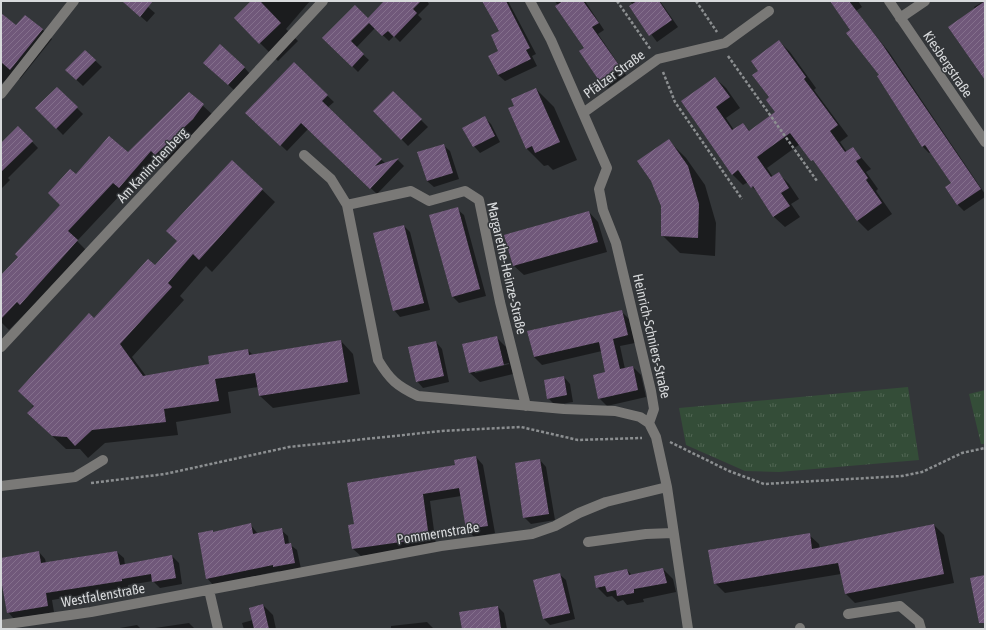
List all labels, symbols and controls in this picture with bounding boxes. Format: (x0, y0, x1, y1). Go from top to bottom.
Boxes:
street label: Kiesbergstraße (920, 28, 976, 100)
street label: Pfälzer Straße (580, 47, 648, 101)
street label: Am Kaninchenberg (113, 124, 191, 206)
street label: Margarethe-Heinze-Straße (484, 200, 530, 336)
street label: Heinrich-Schniers-Straße (630, 272, 674, 400)
street label: Pommernstraße (396, 519, 480, 547)
street label: Westfalenstraße (60, 580, 146, 610)

